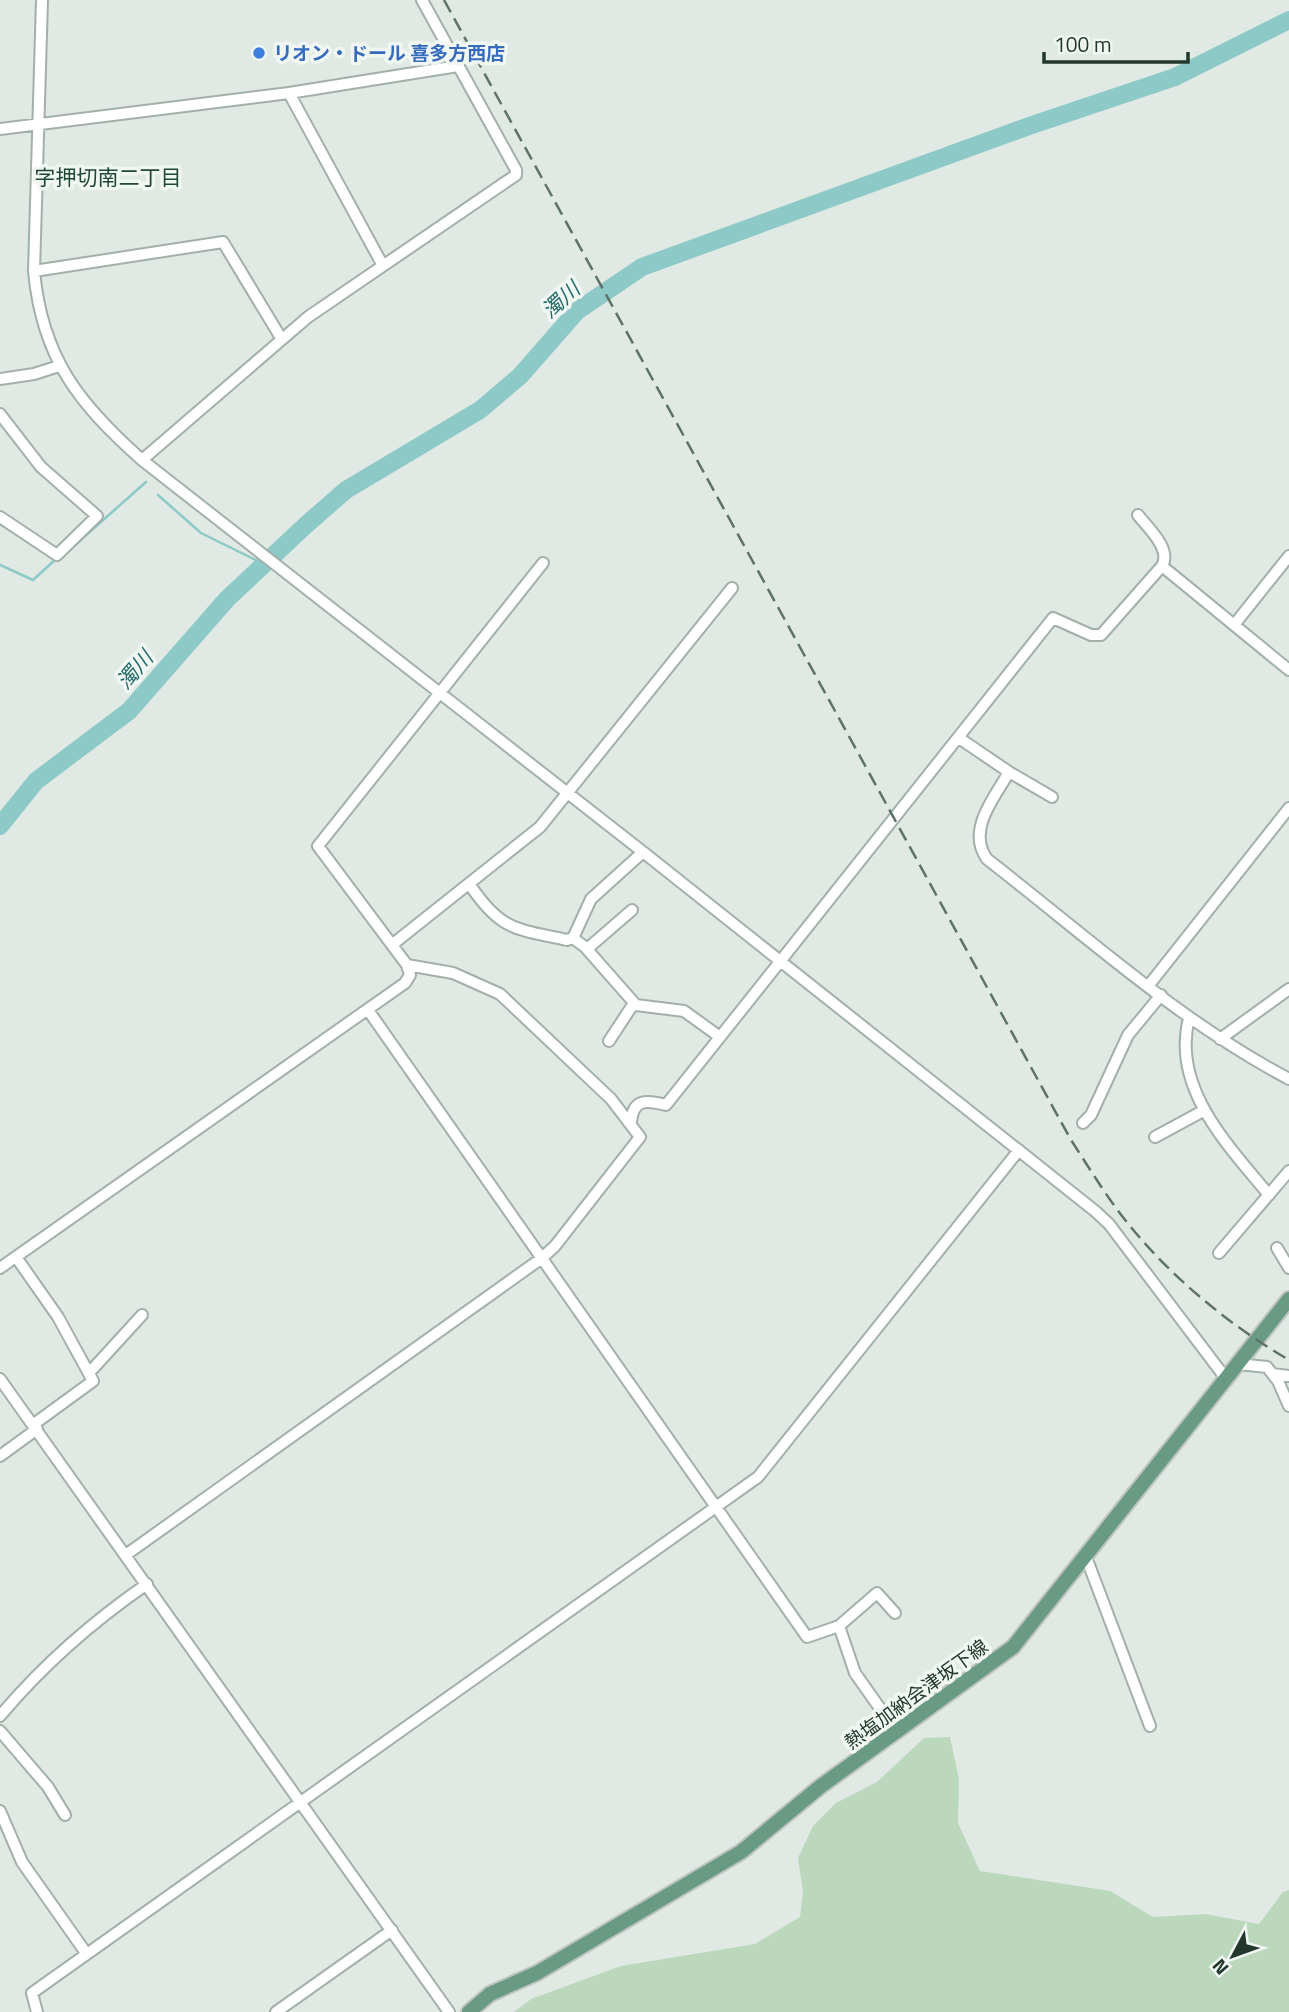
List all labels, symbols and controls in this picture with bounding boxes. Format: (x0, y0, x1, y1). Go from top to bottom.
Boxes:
scale bar (1044, 21, 1188, 65)
text: 100 m (1054, 28, 1111, 60)
place label: リオン・ドール 喜多方西店 (273, 38, 505, 67)
marker: リオン・ドール 喜多方西店 (251, 45, 267, 61)
district label: 字押切南二丁目 (35, 161, 182, 193)
water label: 濁川 (534, 272, 588, 325)
water label: 濁川 (108, 641, 161, 696)
street label: 熱塩加納会津坂下線 (838, 1632, 993, 1756)
north arrow (1198, 1921, 1268, 1991)
text: N (1205, 1953, 1235, 1982)

